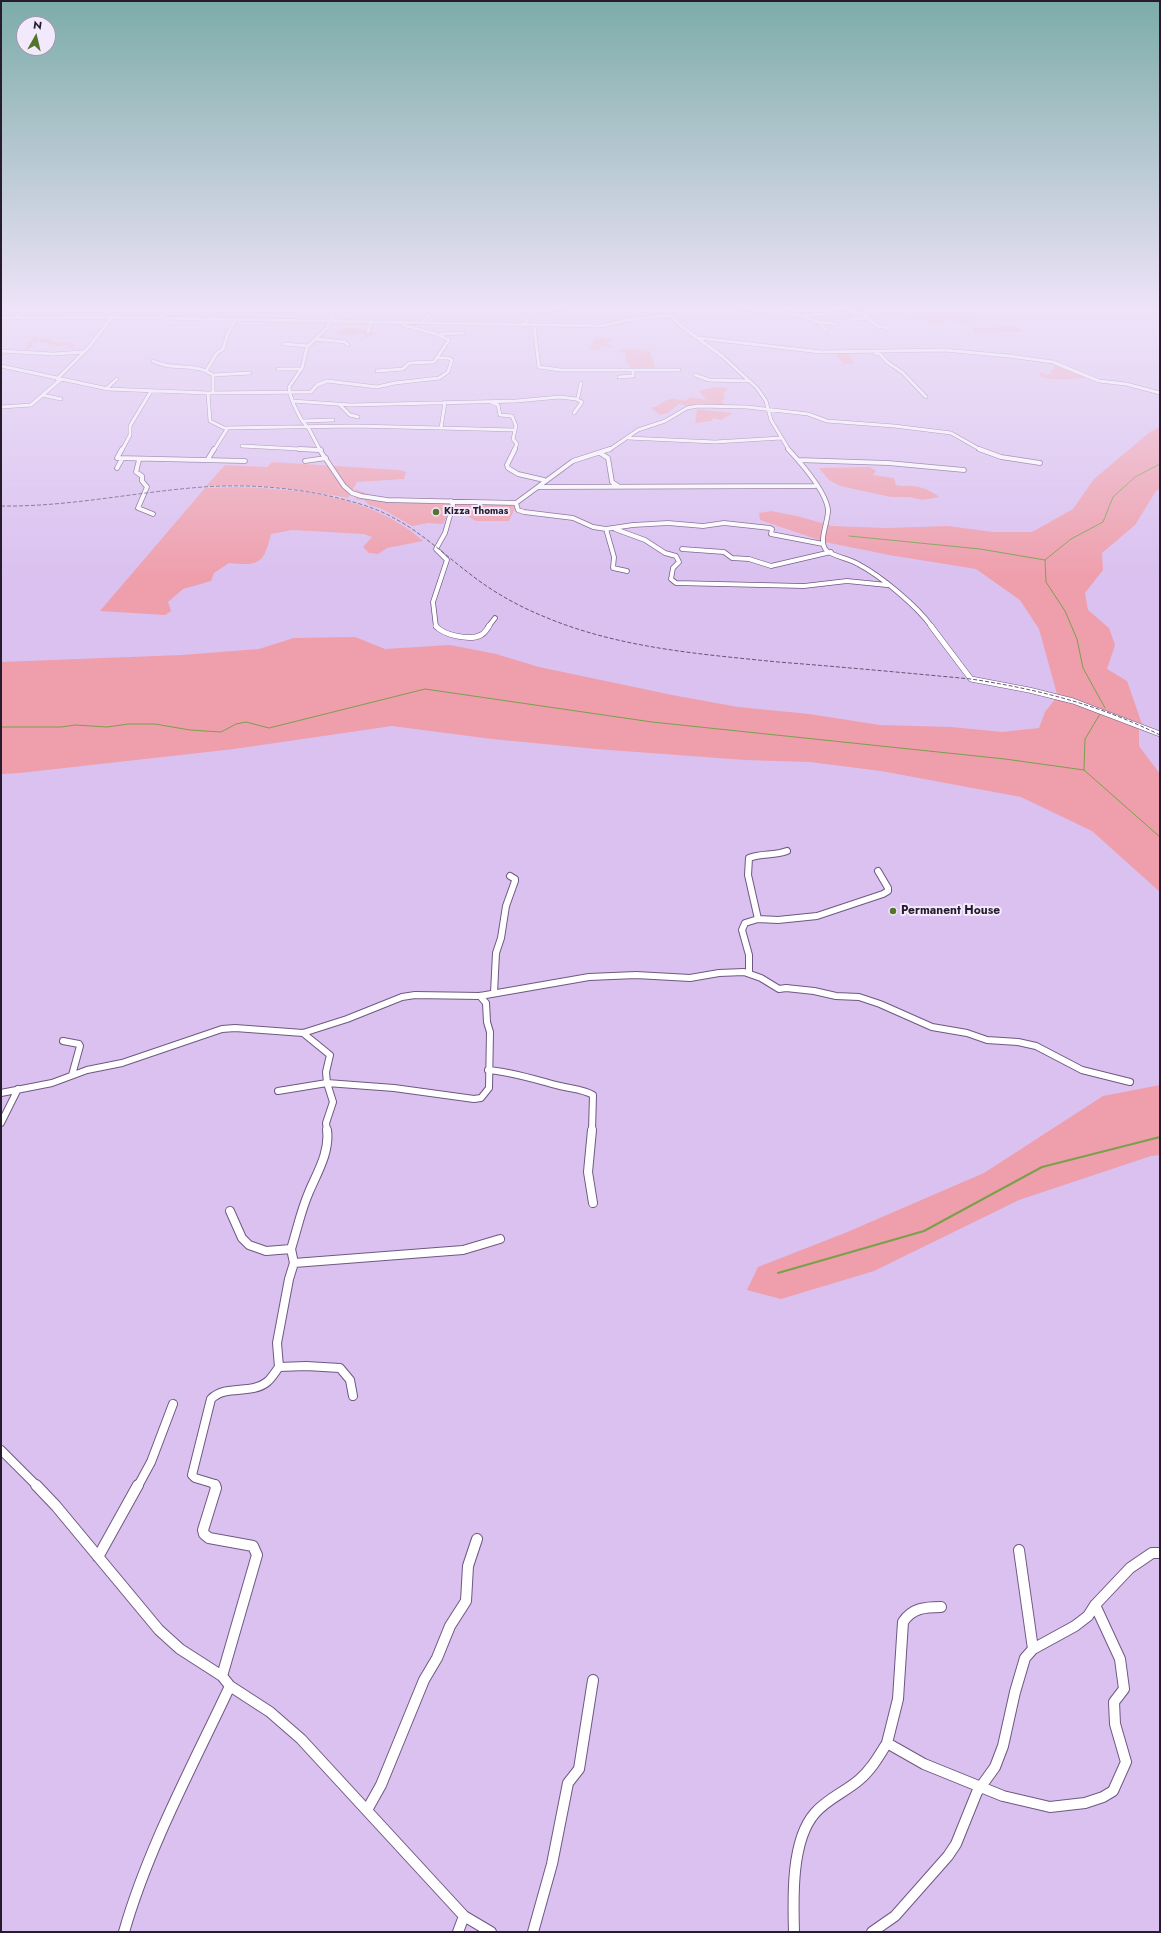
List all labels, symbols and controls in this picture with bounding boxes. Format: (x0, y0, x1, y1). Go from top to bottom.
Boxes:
north arrow (16, 16, 56, 56)
text: N (32, 17, 43, 34)
place label: Kizza Thomas (444, 506, 508, 518)
marker: Kizza Thomas (431, 507, 441, 517)
place label: Permanent House (901, 904, 1000, 918)
marker: Permanent House (888, 906, 898, 916)

